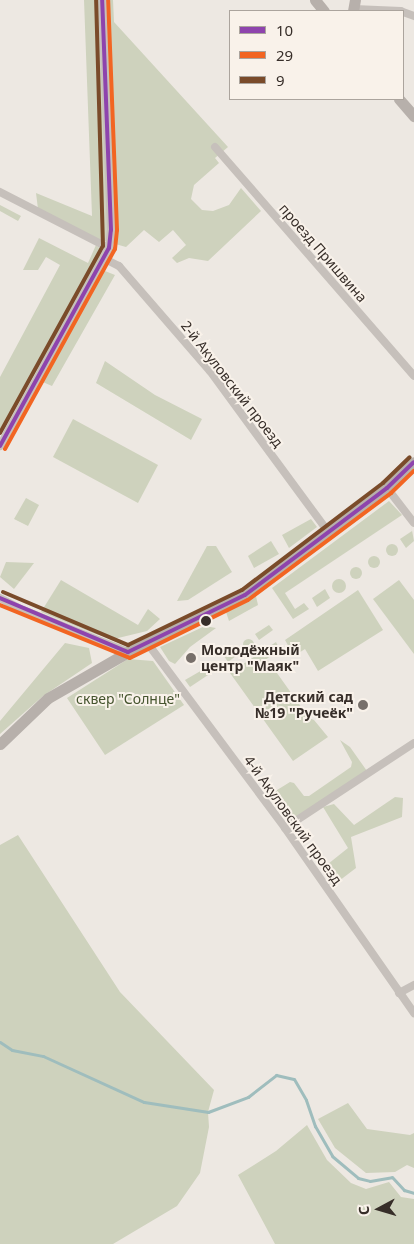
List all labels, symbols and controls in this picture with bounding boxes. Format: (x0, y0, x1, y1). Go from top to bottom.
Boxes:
legend (229, 10, 404, 100)
text: 10 (276, 20, 293, 40)
text: 29 (276, 45, 293, 65)
text: 9 (276, 70, 285, 90)
street label: проезд Пришвина (276, 200, 370, 306)
street label: 2-й Акуловский проезд (177, 317, 287, 451)
unlabelled marker (201, 616, 211, 626)
place label: Молодёжный центр "Маяк" (201, 642, 300, 674)
marker: Молодёжный центр "Маяк" (185, 652, 197, 664)
place label: Детский сад №19 "Ручеёк" (255, 689, 353, 722)
park label: сквер "Солнце" (76, 691, 180, 707)
marker: Детский сад №19 "Ручеёк" (357, 699, 369, 711)
street label: 4-й Акуловский проезд (240, 752, 346, 888)
north arrow (354, 1184, 404, 1234)
text: С (354, 1205, 374, 1216)

